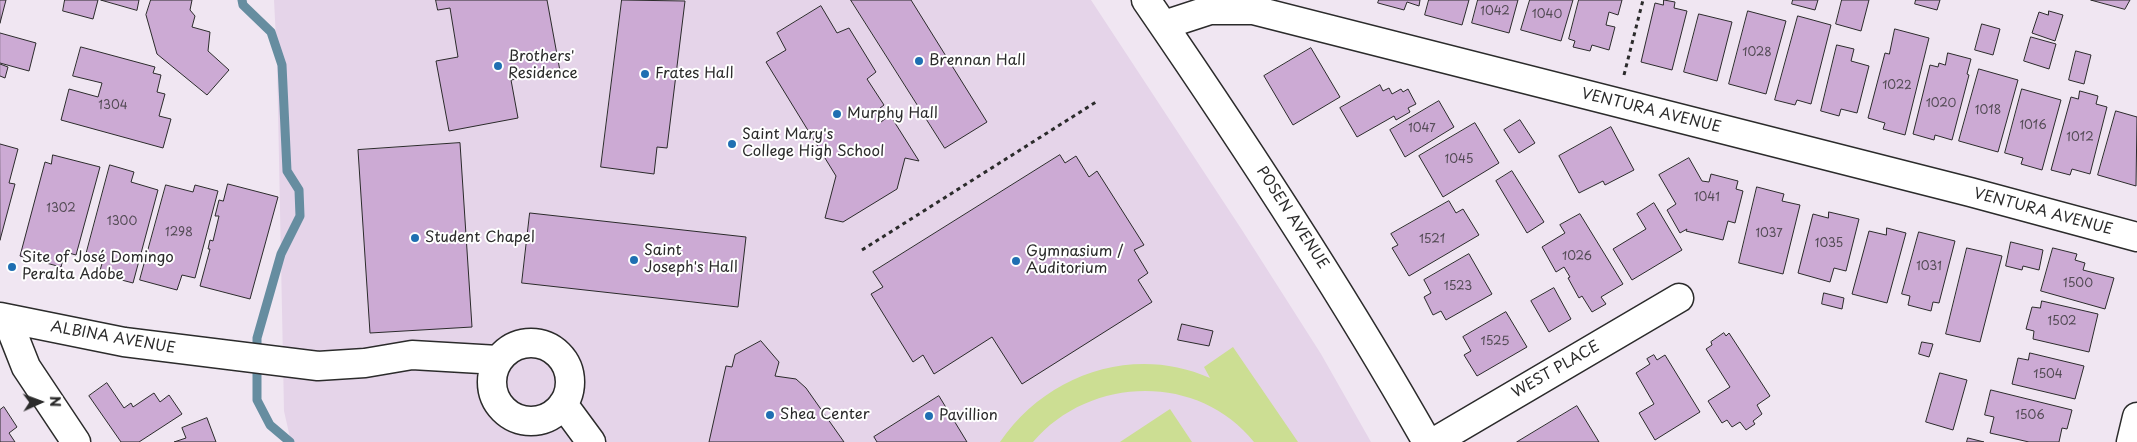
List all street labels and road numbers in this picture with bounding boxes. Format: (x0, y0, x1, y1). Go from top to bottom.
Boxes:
street label: VENTURA AVENUE (1579, 85, 1723, 137)
street label: POSEN AVENUE (1252, 163, 1332, 273)
street label: VENTURA AVENUE (1971, 185, 2115, 239)
street label: ALBINA AVENUE (49, 318, 177, 358)
street label: WEST PLACE (1509, 338, 1603, 402)

